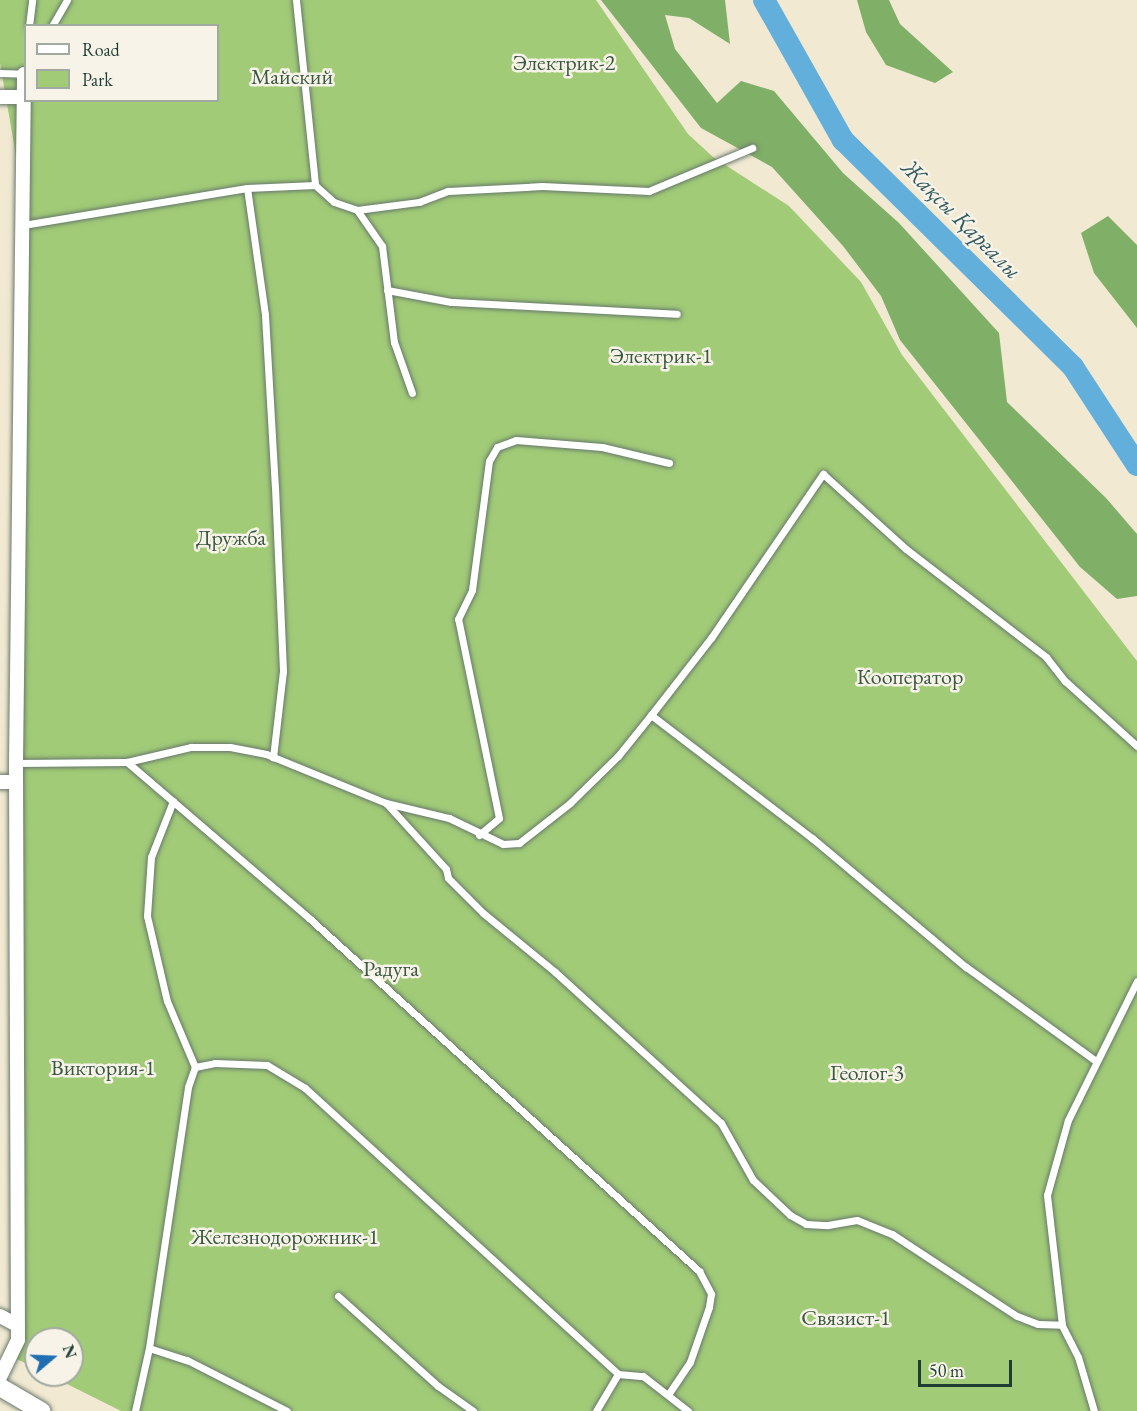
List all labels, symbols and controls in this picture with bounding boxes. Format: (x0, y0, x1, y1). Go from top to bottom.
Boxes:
legend (24, 24, 219, 102)
text: Road (82, 38, 120, 61)
park label: Электрик-2 (513, 50, 615, 76)
park label: Майский (251, 64, 333, 90)
text: Park (82, 68, 113, 91)
water label: Жақсы Қарғалы (896, 153, 1028, 285)
park label: Электрик-1 (610, 343, 712, 369)
park label: Дружба (196, 525, 266, 551)
park label: Кооператор (857, 664, 963, 690)
park label: Радуга (363, 956, 419, 982)
park label: Виктория-1 (51, 1055, 155, 1081)
park label: Геолог-3 (830, 1060, 904, 1086)
park label: Железнодорожник-1 (191, 1224, 379, 1250)
park label: Связист-1 (801, 1305, 891, 1331)
north arrow (24, 1327, 84, 1387)
text: N (58, 1342, 82, 1361)
scale bar (921, 1348, 1016, 1386)
text: 50 m (929, 1359, 964, 1382)

